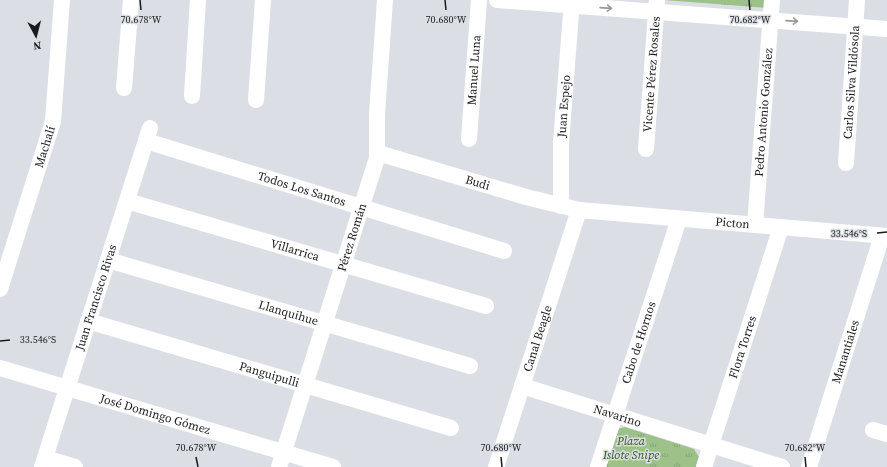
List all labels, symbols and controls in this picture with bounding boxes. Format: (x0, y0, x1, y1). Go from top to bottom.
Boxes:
one-way arrow (599, 4, 612, 11)
text: 70.678°W (121, 13, 162, 26)
text: 70.680°W (426, 13, 467, 26)
text: 70.682°W (730, 13, 771, 26)
north arrow (16, 16, 56, 56)
street label: Vicente Pérez Rosales (639, 16, 664, 133)
one-way arrow (785, 18, 798, 25)
street label: Carlos Silva Vildósola (840, 24, 863, 140)
street label: Manuel Luna (463, 34, 485, 106)
text: N (32, 37, 42, 53)
street label: Pedro Antonio González (751, 47, 776, 177)
street label: Juan Espejo (553, 74, 574, 139)
street label: Machalí (31, 124, 59, 170)
street label: Todos Los Santos (256, 168, 348, 210)
street label: Budi (464, 171, 492, 194)
street label: Pérez Román (334, 201, 370, 273)
street label: Picton (715, 214, 750, 232)
text: 33.546°S (831, 227, 867, 240)
street label: Villarrica (269, 235, 322, 265)
street label: Juan Francisco Rivas (71, 242, 120, 353)
street label: Llanquihue (257, 297, 320, 329)
street label: Cabo de Hornos (618, 299, 660, 386)
street label: Canal Beagle (519, 303, 556, 374)
street label: Flora Torres (725, 314, 760, 380)
street label: Manantiales (828, 318, 863, 385)
text: 33.546°S (20, 333, 56, 346)
street label: Panguipulli (237, 358, 302, 391)
street label: José Domingo Gómez (97, 390, 213, 438)
street label: Navarino (592, 401, 644, 431)
park label: Plaza Islote Snipe (602, 433, 659, 463)
text: 70.678°W (176, 441, 217, 454)
text: 70.680°W (481, 441, 522, 454)
text: 70.682°W (785, 441, 826, 454)

